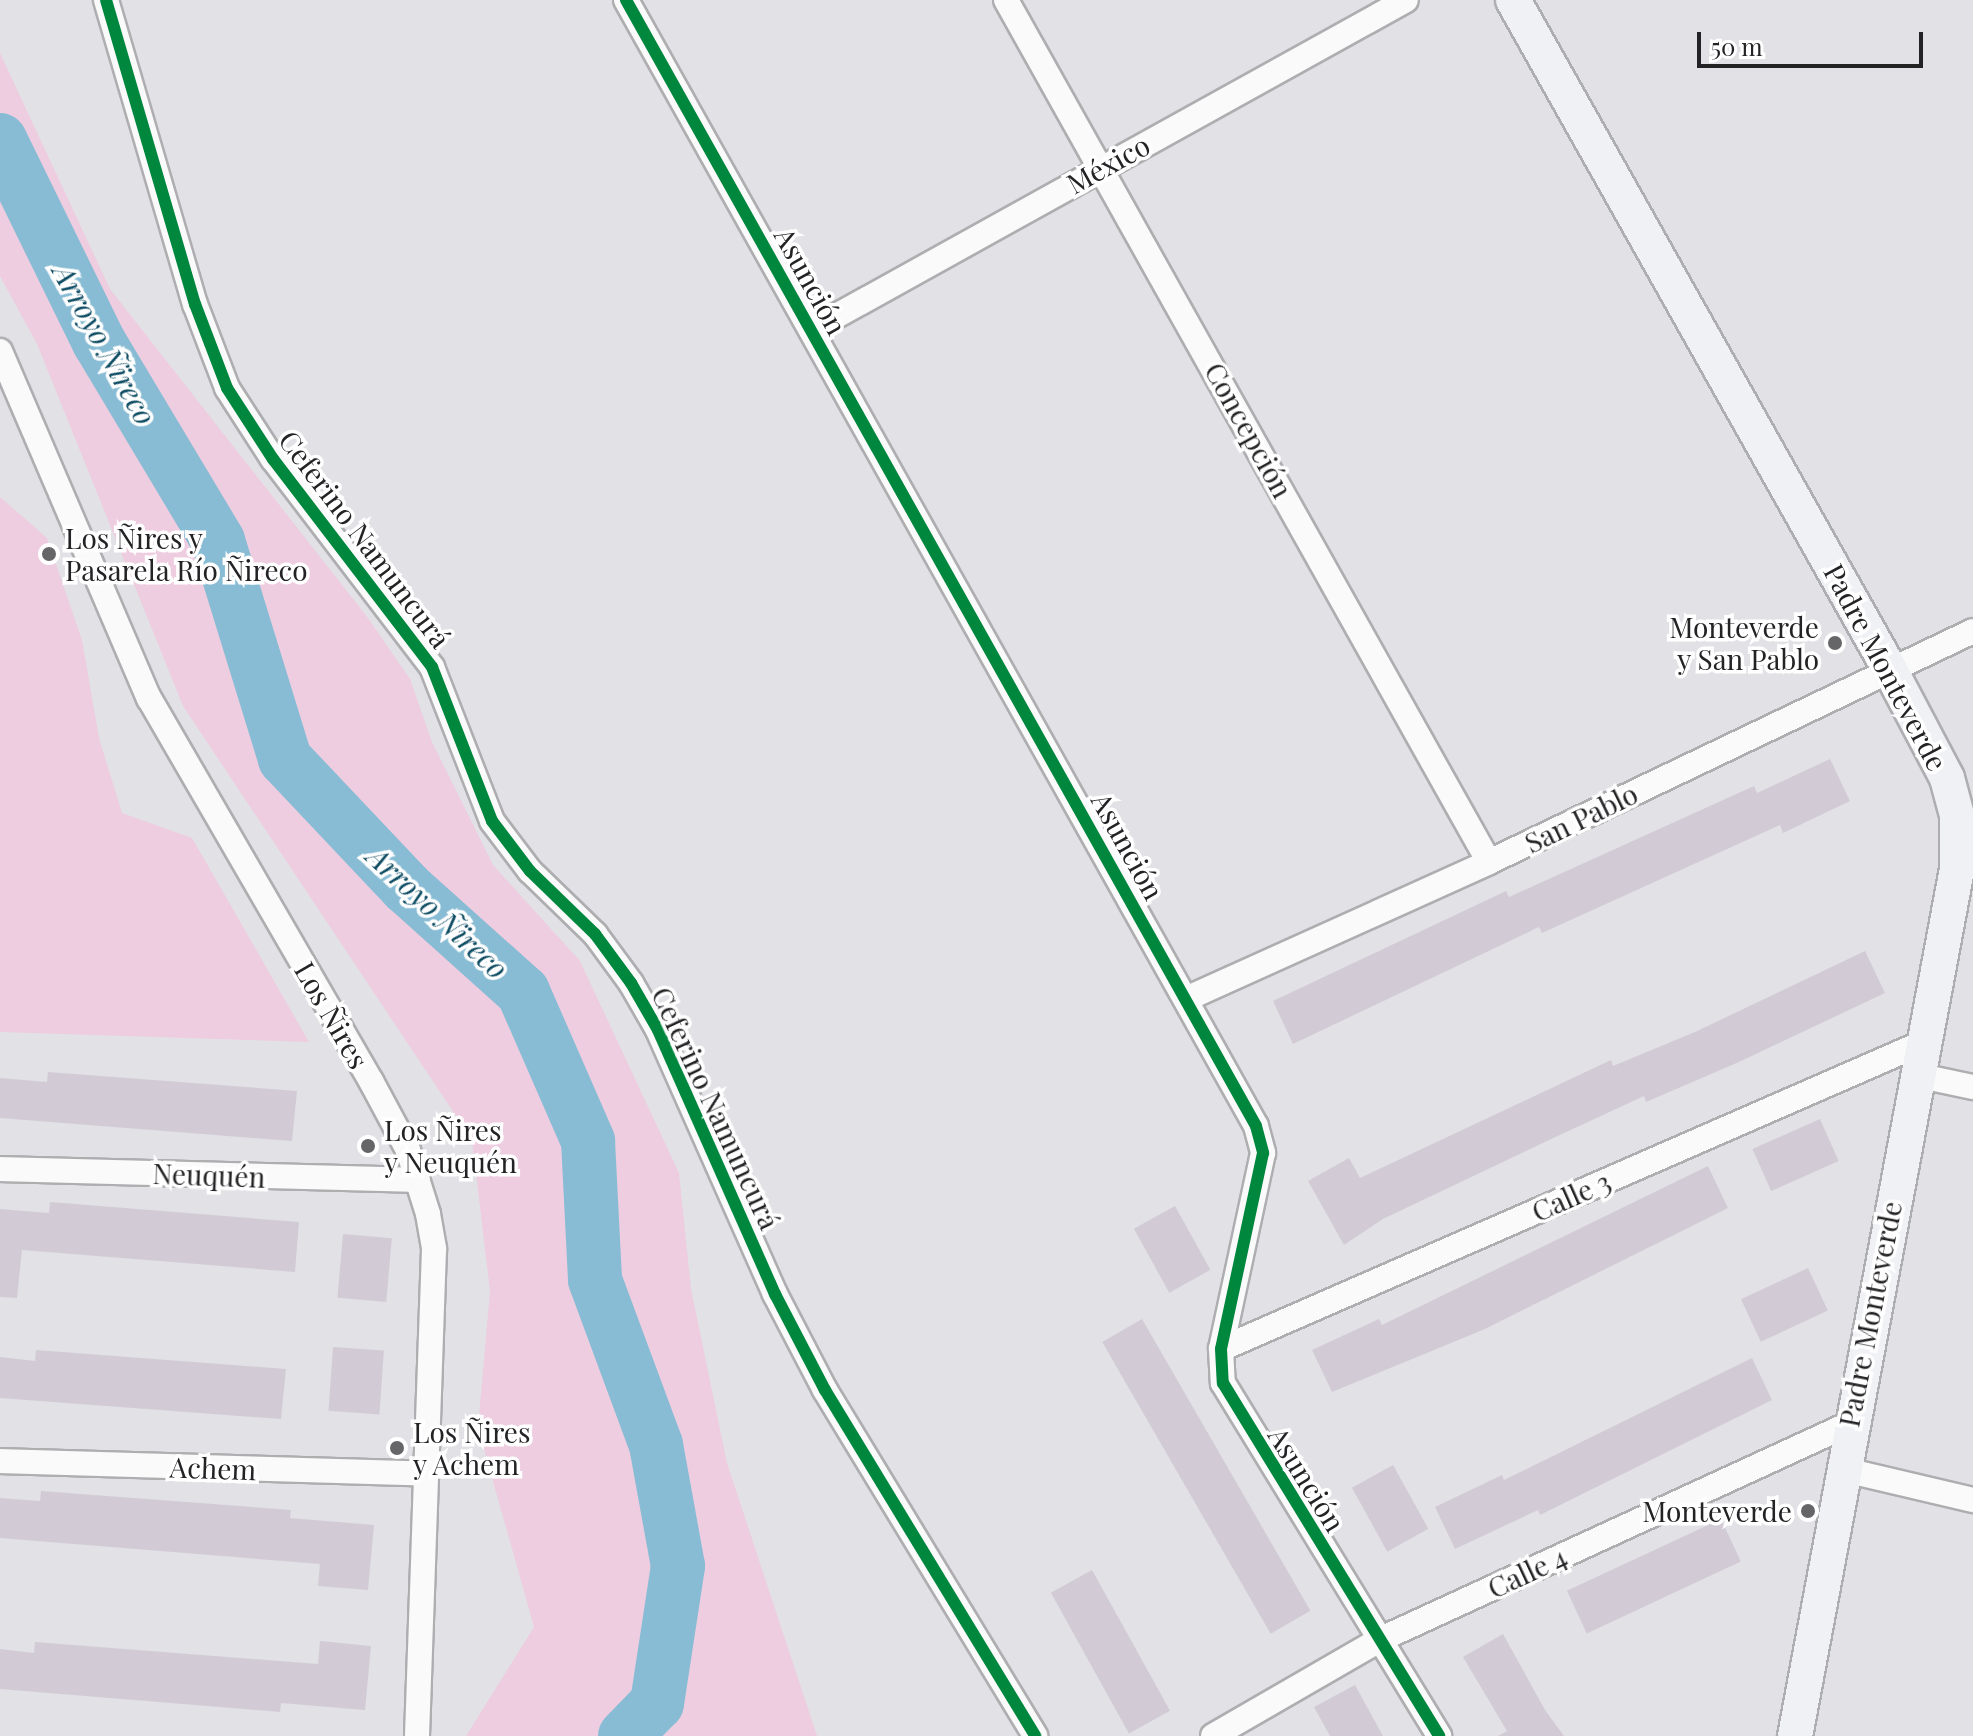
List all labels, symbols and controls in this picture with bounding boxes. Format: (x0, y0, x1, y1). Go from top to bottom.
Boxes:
scale bar (1701, 16, 1927, 66)
text: 50 m (1711, 30, 1763, 62)
street label: México (1061, 128, 1155, 200)
street label: Asunción (768, 222, 854, 340)
water label: Arroyo Ñireco (46, 257, 164, 431)
street label: Concepción (1198, 357, 1300, 503)
street label: Ceferino Namuncurá (272, 424, 458, 654)
place label: Los Ñires y Pasarela Río Ñireco (65, 521, 308, 587)
marker: Los Ñires y Pasarela Río Ñireco (40, 545, 58, 563)
street label: Padre Monteverde (1817, 558, 1955, 776)
place label: Monteverde y San Pablo (1669, 610, 1819, 676)
marker: Monteverde y San Pablo (1826, 634, 1844, 652)
street label: San Pablo (1519, 776, 1643, 860)
street label: Asunción (1085, 787, 1171, 905)
water label: Arroyo Ñireco (360, 838, 516, 986)
street label: Los Ñires (288, 956, 376, 1074)
street label: Ceferino Namuncurá (645, 982, 787, 1234)
place label: Los Ñires y Neuquén (384, 1113, 518, 1179)
marker: Los Ñires y Neuquén (359, 1137, 377, 1155)
street label: Neuquén (152, 1156, 266, 1194)
street label: Calle 3 (1526, 1164, 1616, 1228)
street label: Padre Monteverde (1832, 1198, 1908, 1430)
place label: Los Ñires y Achem (413, 1415, 530, 1481)
street label: Asunción (1262, 1420, 1352, 1538)
marker: Los Ñires y Achem (388, 1439, 406, 1457)
street label: Achem (169, 1450, 257, 1486)
place label: Monteverde (1642, 1494, 1792, 1528)
marker: Monteverde (1799, 1502, 1817, 1520)
street label: Calle 4 (1482, 1539, 1572, 1605)

